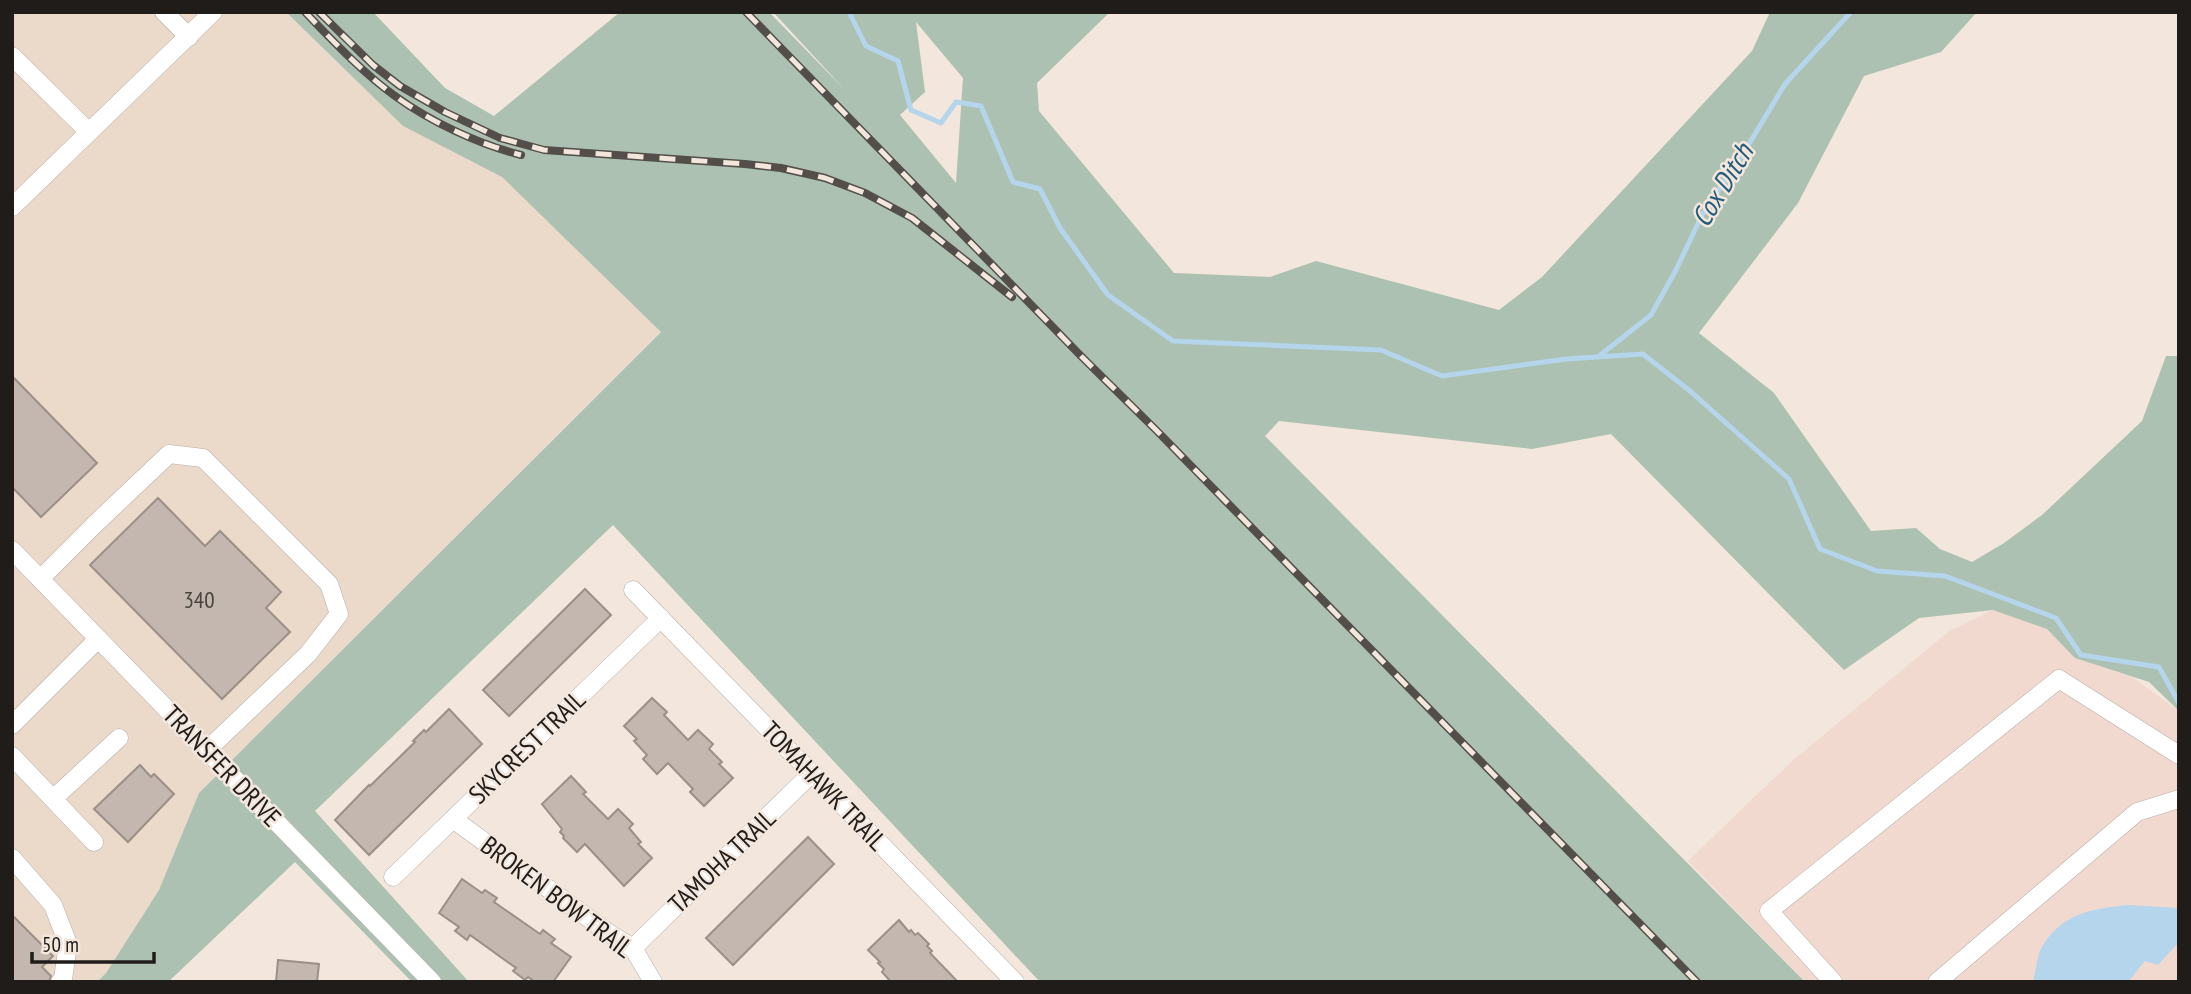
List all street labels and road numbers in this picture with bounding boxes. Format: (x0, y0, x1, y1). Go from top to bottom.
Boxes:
street label: SKYCREST TRAIL (462, 683, 592, 810)
street label: TRANSFER DRIVE (156, 698, 288, 833)
street label: TOMAHAWK TRAIL (755, 714, 894, 857)
street label: TAMOHA TRAIL (661, 801, 782, 920)
street label: BROKEN BOW TRAIL (475, 829, 640, 965)

